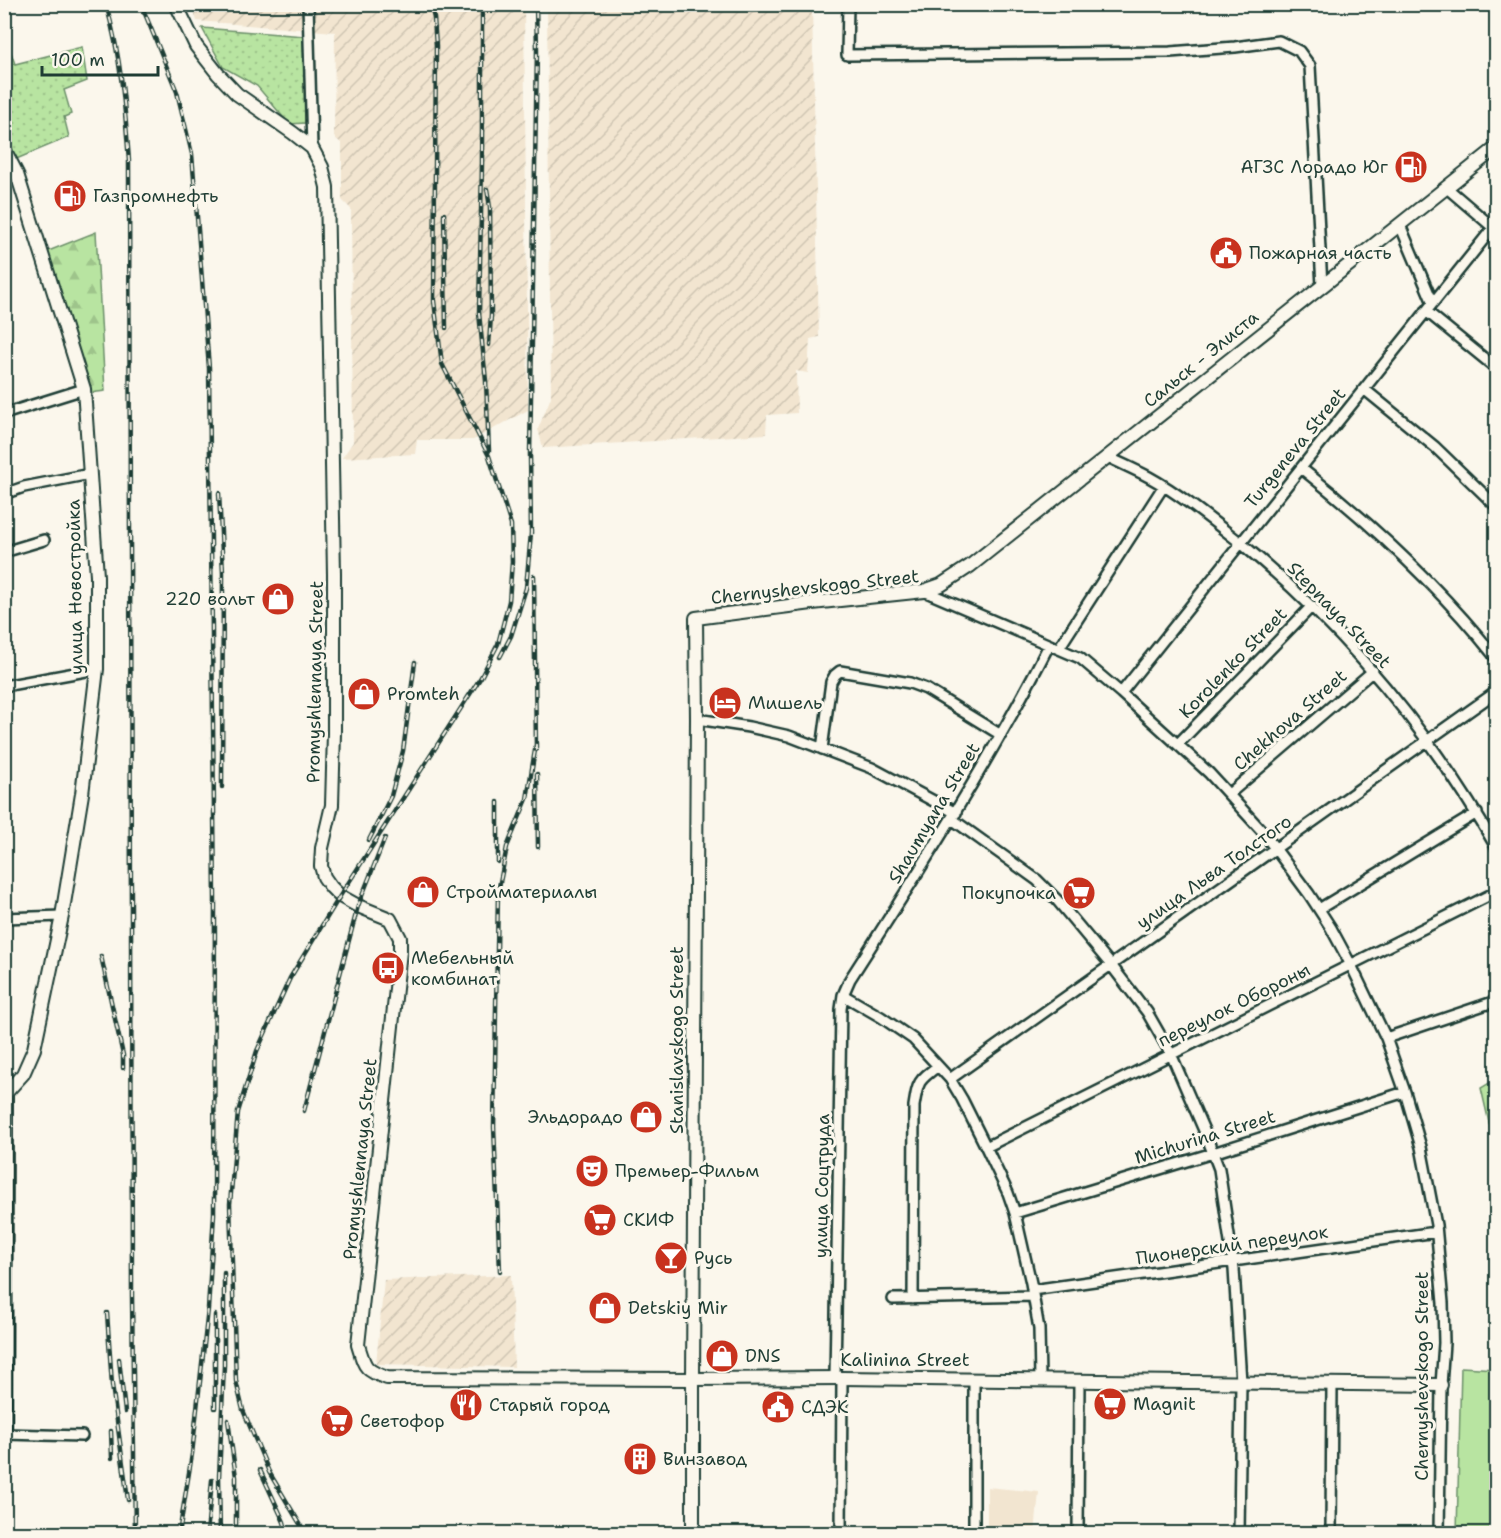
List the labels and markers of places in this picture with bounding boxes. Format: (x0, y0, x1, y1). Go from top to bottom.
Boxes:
fuel station icon: АГЗС Лорадо Юг (1393, 149, 1429, 185)
place label: АГЗС Лорадо Юг (1241, 155, 1388, 179)
fuel station icon: Газпромнефть (52, 178, 88, 214)
place label: Газпромнефть (93, 184, 218, 208)
public building icon: Пожарная часть (1208, 235, 1244, 271)
place label: Пожарная часть (1249, 241, 1392, 265)
shop icon: 220 вольт (260, 581, 296, 617)
place label: 220 вольт (165, 587, 256, 611)
shop icon: Promteh (346, 676, 382, 712)
place label: Promteh (387, 682, 460, 706)
hotel icon: Мишель (707, 685, 743, 721)
place label: Мишель (748, 691, 822, 715)
shop icon: Стройматериалы (405, 874, 441, 910)
supermarket icon: Покупочка (1061, 875, 1097, 911)
place label: Стройматериалы (446, 880, 597, 904)
place label: Покупочка (962, 881, 1056, 905)
place label: Мебельный комбинат (411, 946, 514, 991)
bus stop icon: Мебельный комбинат (370, 950, 406, 986)
shop icon: Эльдорадо (628, 1099, 664, 1135)
place label: Эльдорадо (528, 1105, 623, 1129)
theatre icon: Премьер-Фильм (574, 1153, 610, 1189)
place label: Премьер-Фильм (615, 1159, 759, 1183)
supermarket icon: СКИФ (582, 1202, 618, 1238)
place label: СКИФ (623, 1208, 674, 1232)
bar icon: Русь (653, 1240, 689, 1276)
place label: Русь (694, 1246, 732, 1270)
shop icon: Detskiy Mir (587, 1290, 623, 1326)
place label: Detskiy Mir (628, 1296, 728, 1320)
shop icon: DNS (704, 1338, 740, 1374)
place label: DNS (745, 1344, 780, 1368)
supermarket icon: Magnit (1092, 1386, 1128, 1422)
restaurant icon: Старый город (448, 1387, 484, 1423)
public building icon: СДЭК (760, 1389, 796, 1425)
place label: Magnit (1133, 1392, 1196, 1416)
place label: Старый город (489, 1393, 610, 1417)
place label: СДЭК (801, 1395, 849, 1419)
supermarket icon: Светофор (319, 1403, 355, 1439)
place label: Светофор (360, 1409, 445, 1433)
building icon: Винзавод (622, 1441, 658, 1477)
place label: Винзавод (663, 1447, 748, 1471)

